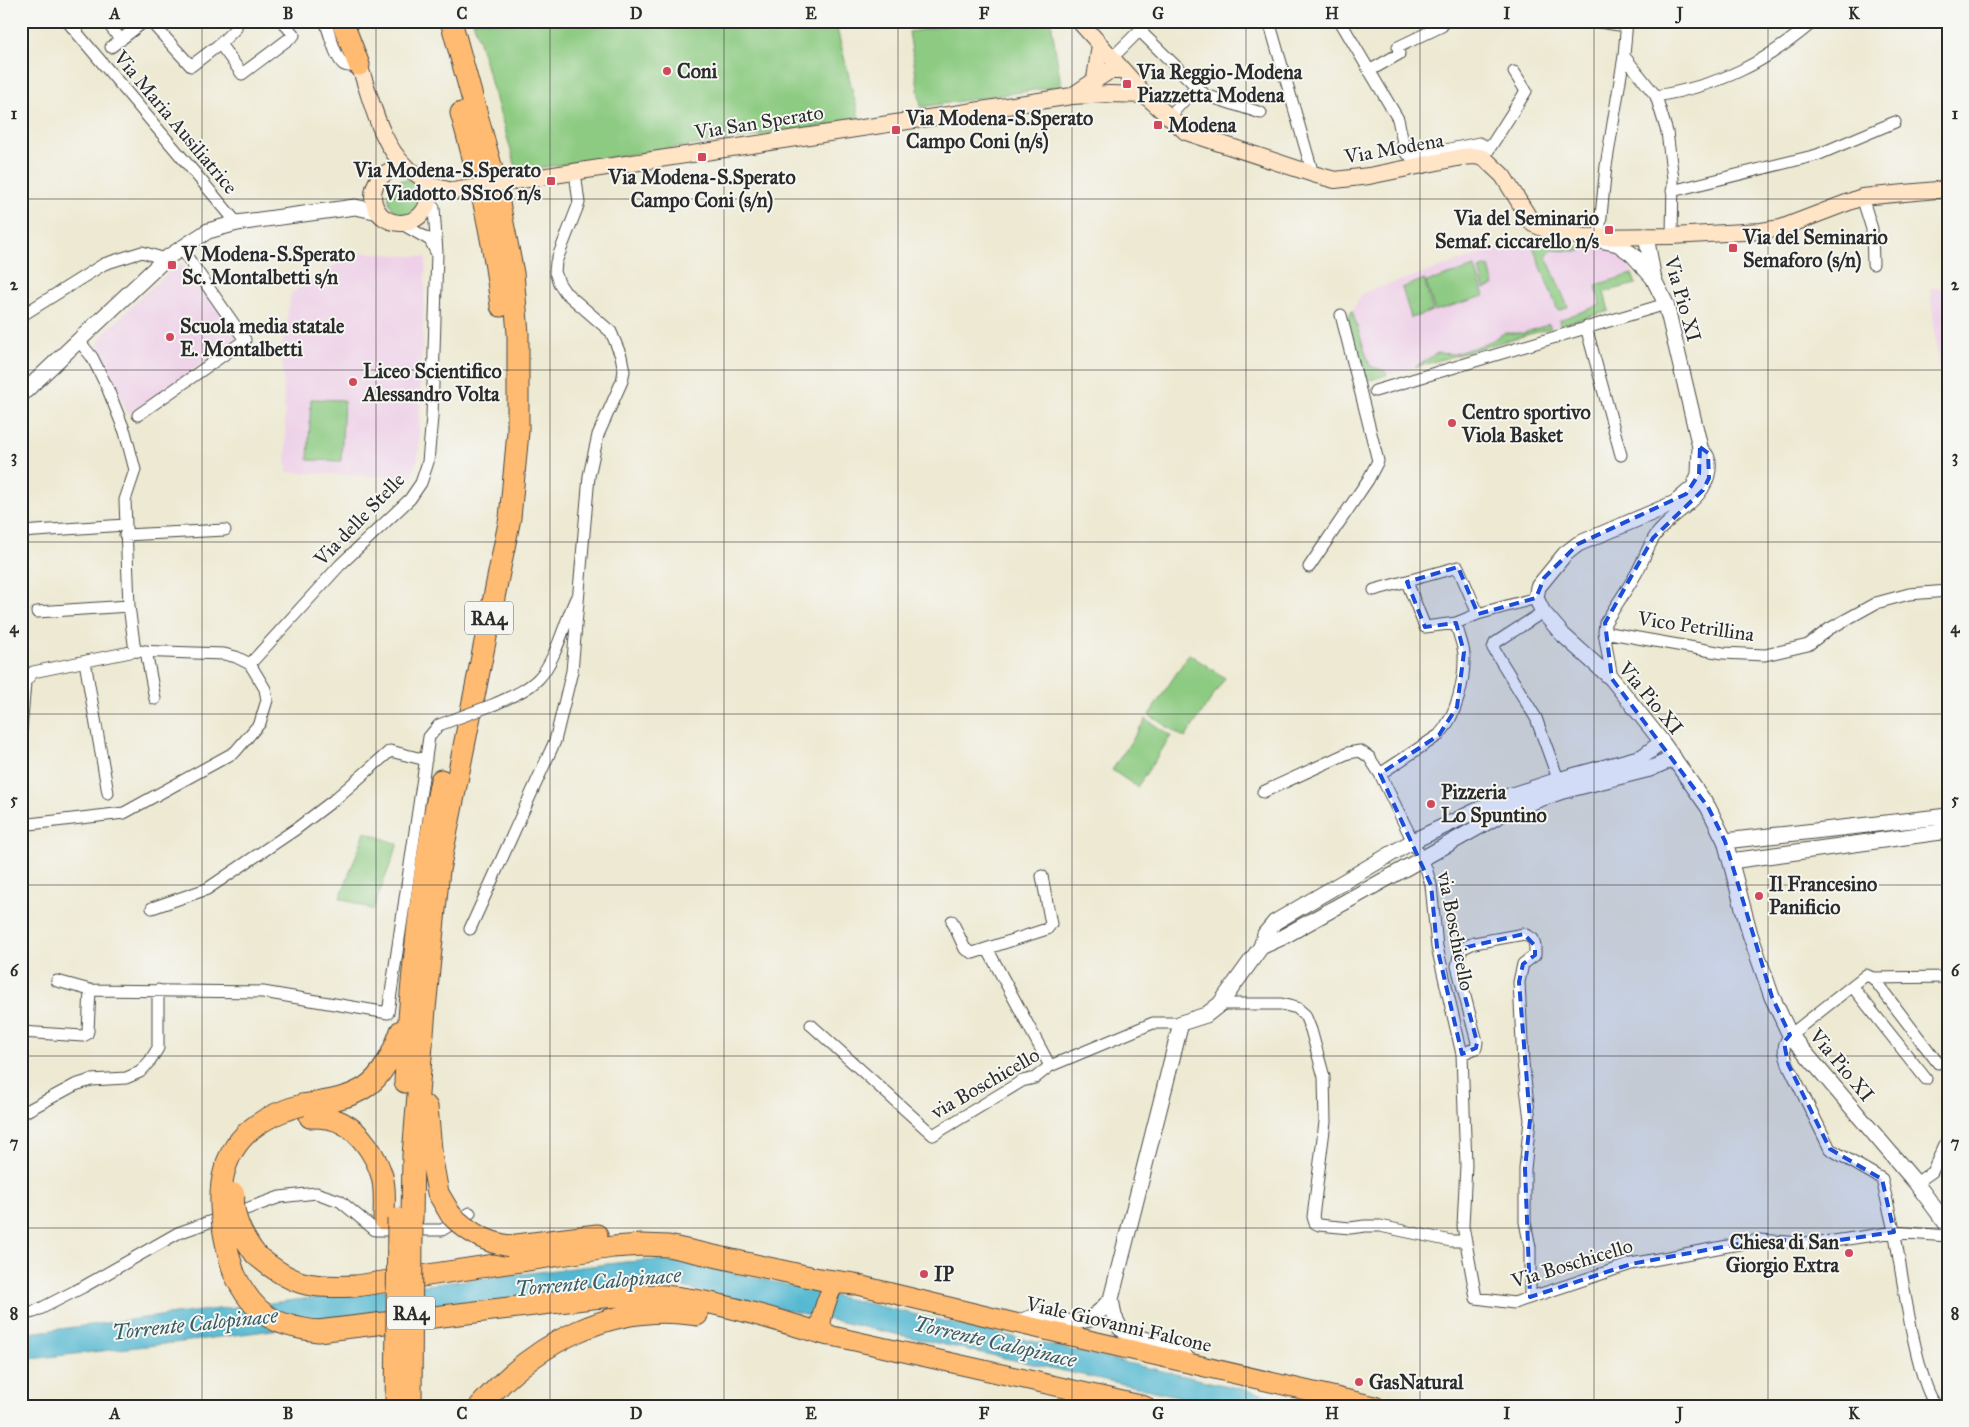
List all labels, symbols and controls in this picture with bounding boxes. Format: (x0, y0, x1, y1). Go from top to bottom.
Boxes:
text: A (109, 4, 121, 23)
text: B (283, 4, 293, 23)
text: C (457, 4, 468, 23)
text: D (630, 4, 643, 23)
text: E (805, 4, 817, 23)
text: F (979, 4, 990, 23)
text: G (1152, 4, 1164, 23)
text: H (1325, 4, 1339, 23)
text: I (1504, 4, 1511, 23)
text: J (1675, 4, 1684, 24)
text: K (1848, 4, 1860, 23)
street label: Via Maria Ausiliatrice (108, 45, 243, 199)
place label: Coni (677, 59, 718, 83)
place label: Via Reggio-Modena Piazzetta Modena (1136, 60, 1303, 107)
marker: Coni (661, 65, 673, 77)
marker: Via Reggio-Modena Piazzetta Modena (1121, 78, 1133, 90)
street label: Via San Sperato (692, 100, 825, 144)
text: 1 (11, 104, 18, 123)
text: 1 (1952, 104, 1959, 123)
place label: Via Modena-S.Sperato Campo Coni (n/s) (905, 106, 1093, 154)
place label: Modena (1168, 113, 1237, 137)
marker: Modena (1152, 119, 1164, 131)
marker: Via Modena-S.Sperato Campo Coni (n/s) (890, 124, 902, 136)
street label: Via Modena (1341, 127, 1446, 169)
marker: Via Modena-S.Sperato Campo Coni (s/n) (696, 151, 708, 163)
place label: Via Modena-S.Sperato Viadotto SS106 n/s (353, 158, 542, 205)
place label: Via Modena-S.Sperato Campo Coni (s/n) (607, 165, 796, 213)
marker: Via Modena-S.Sperato Viadotto SS106 n/s (545, 175, 557, 187)
place label: Via del Seminario Semaf. ciccarello n/s (1435, 206, 1600, 253)
marker: Via del Seminario Semaf. ciccarello n/s (1603, 224, 1615, 236)
place label: Via del Seminario Semaforo (s/n) (1742, 225, 1888, 273)
place label: V Modena-S.Sperato Sc. Montalbetti s/n (181, 242, 355, 289)
marker: Via del Seminario Semaforo (s/n) (1727, 242, 1739, 254)
street label: Via Pio XI (1659, 253, 1707, 344)
marker: V Modena-S.Sperato Sc. Montalbetti s/n (166, 259, 178, 271)
text: 2 (10, 275, 19, 294)
text: 2 (1951, 275, 1960, 294)
place label: Scuola media statale E. Montalbetti (180, 314, 345, 361)
marker: Scuola media statale E. Montalbetti (164, 331, 176, 343)
place label: Liceo Scientifico Alessandro Volta (361, 359, 502, 406)
marker: Liceo Scientifico Alessandro Volta (347, 376, 359, 388)
place label: Centro sportivo Viola Basket (1461, 400, 1591, 447)
marker: Centro sportivo Viola Basket (1446, 417, 1458, 429)
text: 3 (11, 447, 17, 467)
text: 3 (1952, 447, 1958, 467)
street label: Via delle Stelle (308, 468, 409, 571)
road number: RA4 (465, 602, 513, 634)
street label: Vico Petrillina (1635, 606, 1756, 646)
text: 4 (10, 618, 20, 638)
text: 4 (1951, 618, 1961, 638)
street label: Via Pio XI (1613, 656, 1688, 739)
place label: Pizzeria Lo Spuntino (1441, 780, 1547, 828)
text: 5 (10, 790, 18, 809)
text: 5 (1951, 790, 1959, 809)
marker: Pizzeria Lo Spuntino (1425, 798, 1437, 810)
street label: via Boschicello (1432, 868, 1479, 993)
place label: Il Francesino Panificio (1769, 872, 1877, 919)
marker: Il Francesino Panificio (1753, 890, 1765, 902)
text: 6 (10, 961, 19, 980)
text: 6 (1951, 961, 1960, 980)
street label: Via Pio XI (1804, 1023, 1879, 1106)
street label: via Boschicello (926, 1042, 1044, 1124)
text: 7 (10, 1133, 19, 1152)
text: 7 (1951, 1133, 1960, 1152)
place label: Chiesa di San Giorgio Extra (1726, 1230, 1840, 1278)
street label: Via Boschicello (1507, 1233, 1636, 1293)
marker: Chiesa di San Giorgio Extra (1843, 1247, 1855, 1259)
water label: Torrente Calopinace (514, 1262, 683, 1302)
place label: IP (934, 1262, 955, 1286)
marker: IP (918, 1268, 930, 1280)
street label: Viale Giovanni Falcone (1023, 1291, 1214, 1357)
road number: RA4 (387, 1296, 435, 1330)
water label: Torrente Calopinace (111, 1302, 280, 1346)
text: 8 (10, 1304, 18, 1323)
text: 8 (1951, 1304, 1959, 1323)
water label: Torrente Calopinace (911, 1311, 1080, 1374)
place label: GasNatural (1369, 1370, 1464, 1394)
marker: GasNatural (1353, 1376, 1365, 1388)
text: A (109, 1404, 121, 1423)
text: B (283, 1404, 293, 1423)
text: C (457, 1404, 468, 1423)
text: D (630, 1404, 643, 1423)
text: E (805, 1404, 817, 1423)
text: F (979, 1404, 990, 1423)
text: G (1152, 1404, 1164, 1423)
text: H (1325, 1404, 1339, 1423)
text: I (1504, 1404, 1511, 1423)
text: J (1675, 1404, 1684, 1424)
text: K (1848, 1404, 1860, 1423)

